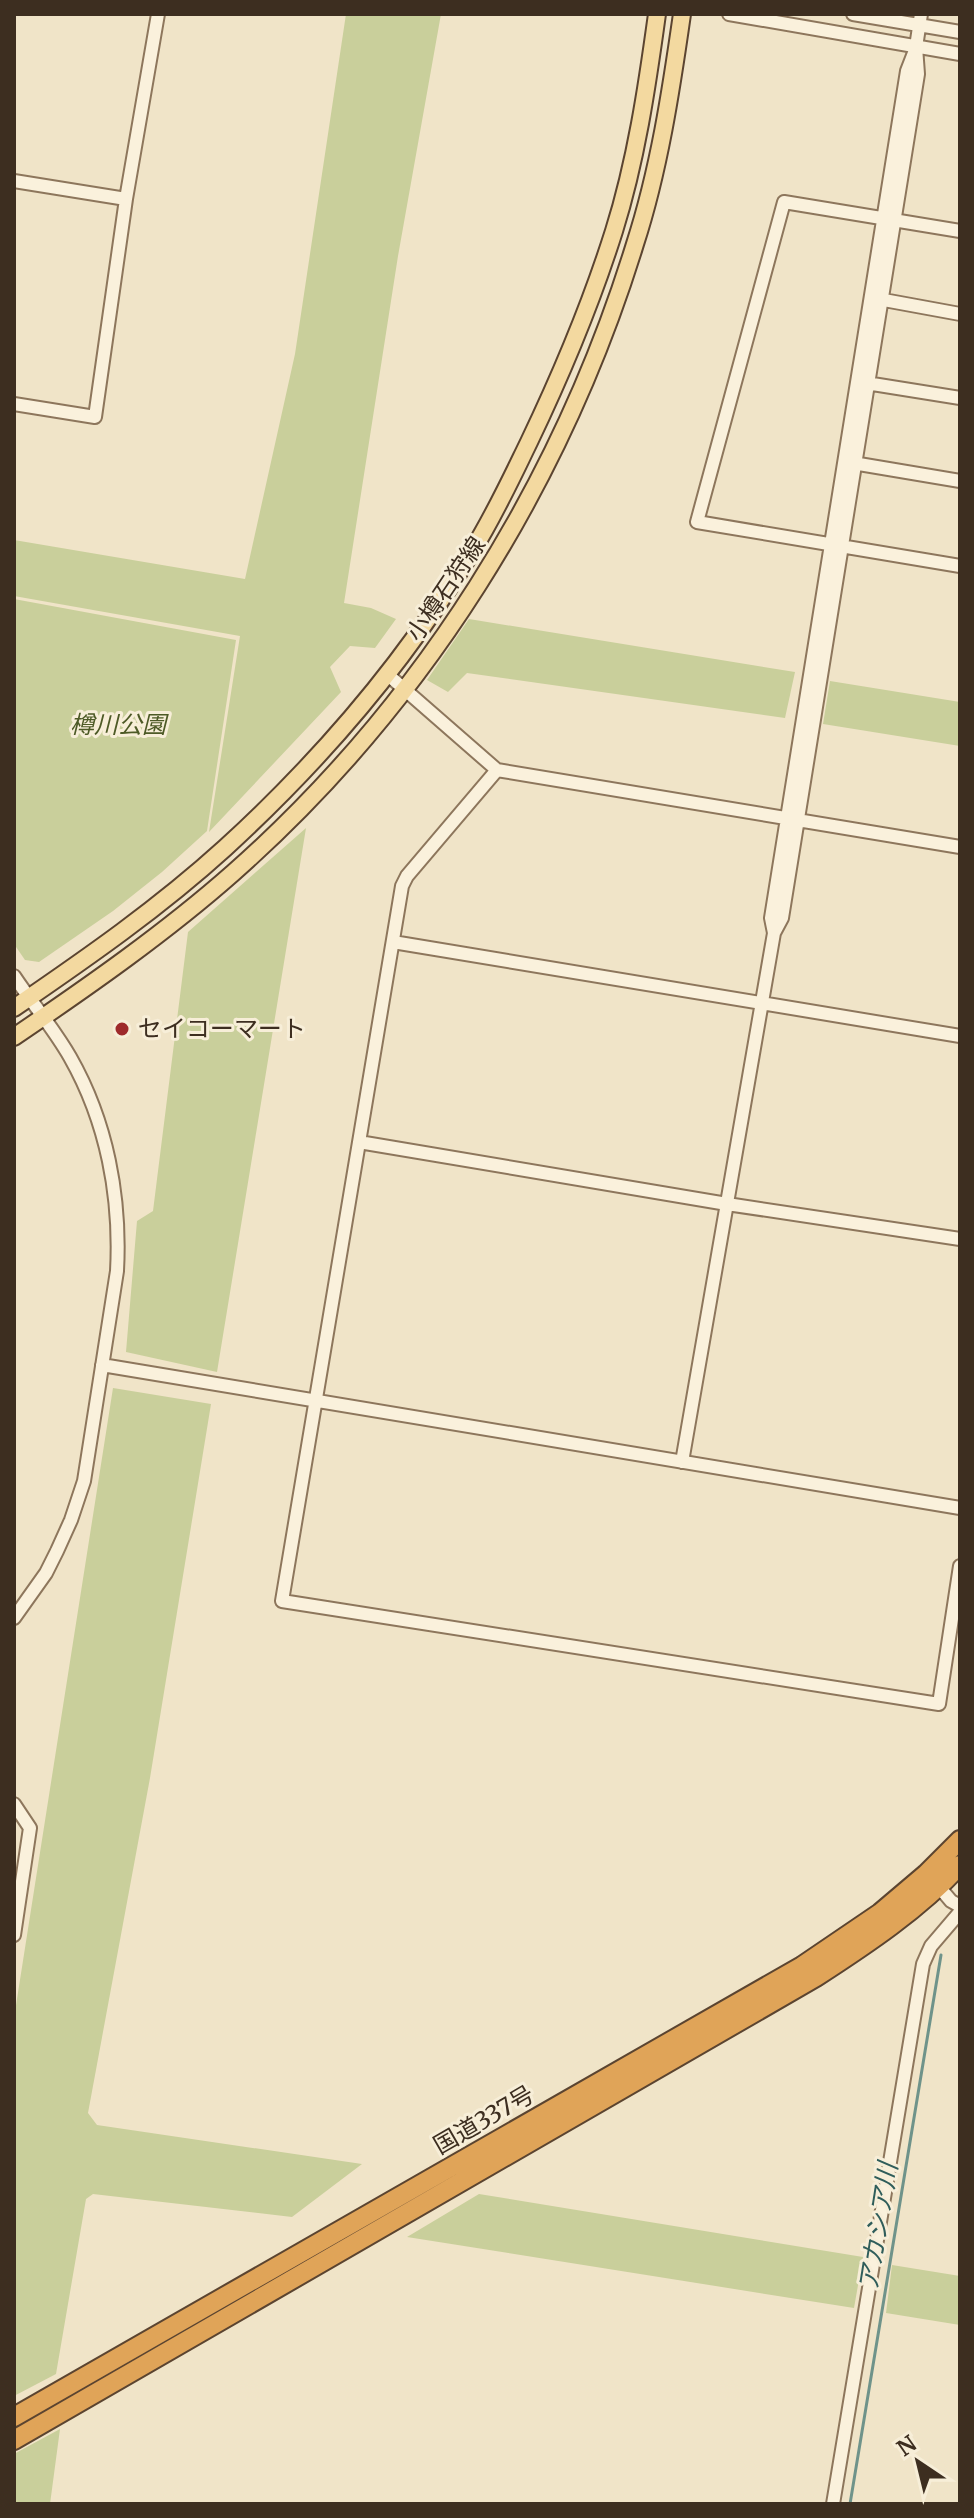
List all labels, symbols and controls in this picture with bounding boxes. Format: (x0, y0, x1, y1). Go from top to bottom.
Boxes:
street label: 小樽石狩線 (399, 530, 492, 647)
park label: 樽川公園 (70, 709, 169, 740)
place label: セイコーマート (138, 1013, 306, 1044)
marker: セイコーマート (113, 1020, 131, 1038)
street label: 国道337号 (428, 2078, 540, 2161)
water label: アカシア川 (851, 2157, 904, 2294)
north arrow (878, 2422, 958, 2502)
text: N (891, 2429, 922, 2462)

